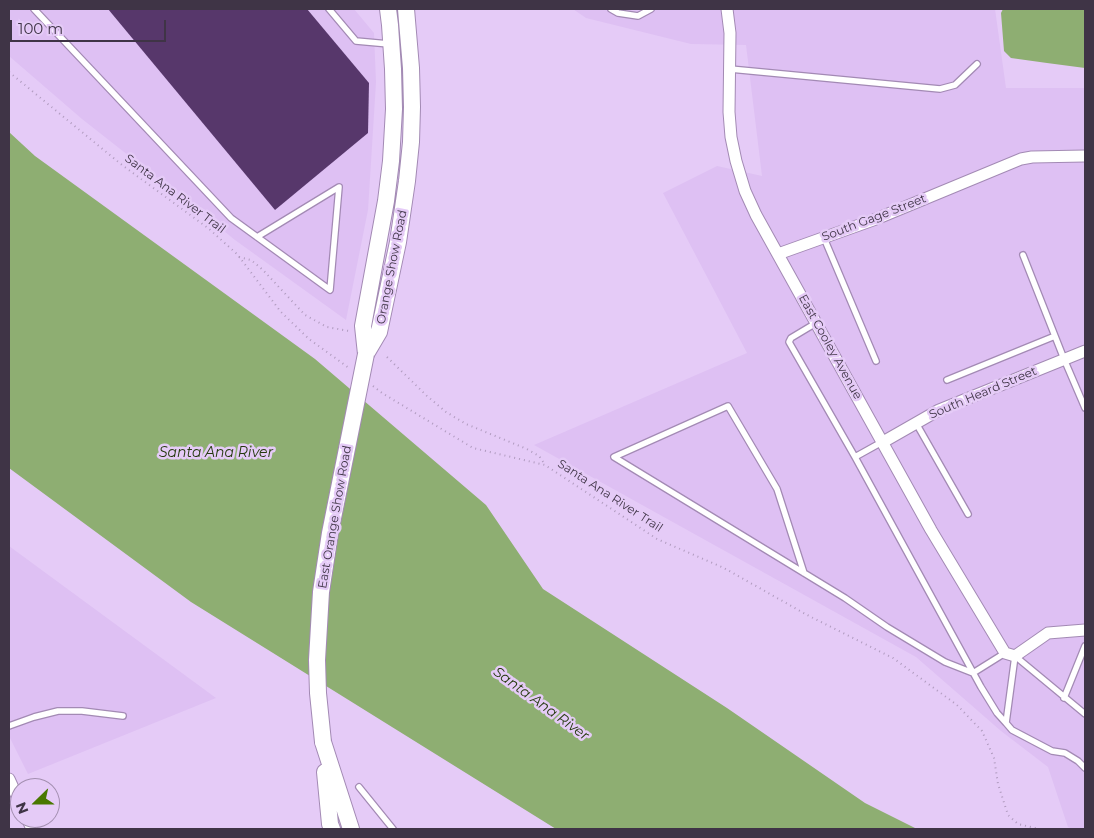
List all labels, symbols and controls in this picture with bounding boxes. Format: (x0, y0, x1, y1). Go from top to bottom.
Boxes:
scale bar (12, 10, 169, 42)
text: 100 m (18, 19, 63, 38)
street label: Santa Ana River Trail (122, 151, 228, 237)
street label: South Gage Street (820, 192, 928, 244)
street label: Orange Show Road (374, 209, 410, 325)
street label: East Cooley Avenue (795, 292, 865, 402)
street label: South Heard Street (927, 364, 1039, 422)
street label: East Orange Show Road (315, 444, 355, 590)
water label: Santa Ana River (159, 445, 273, 461)
street label: Santa Ana River Trail (555, 457, 665, 535)
water label: Santa Ana River (490, 664, 592, 744)
north arrow (10, 778, 60, 828)
text: N (12, 800, 32, 817)

